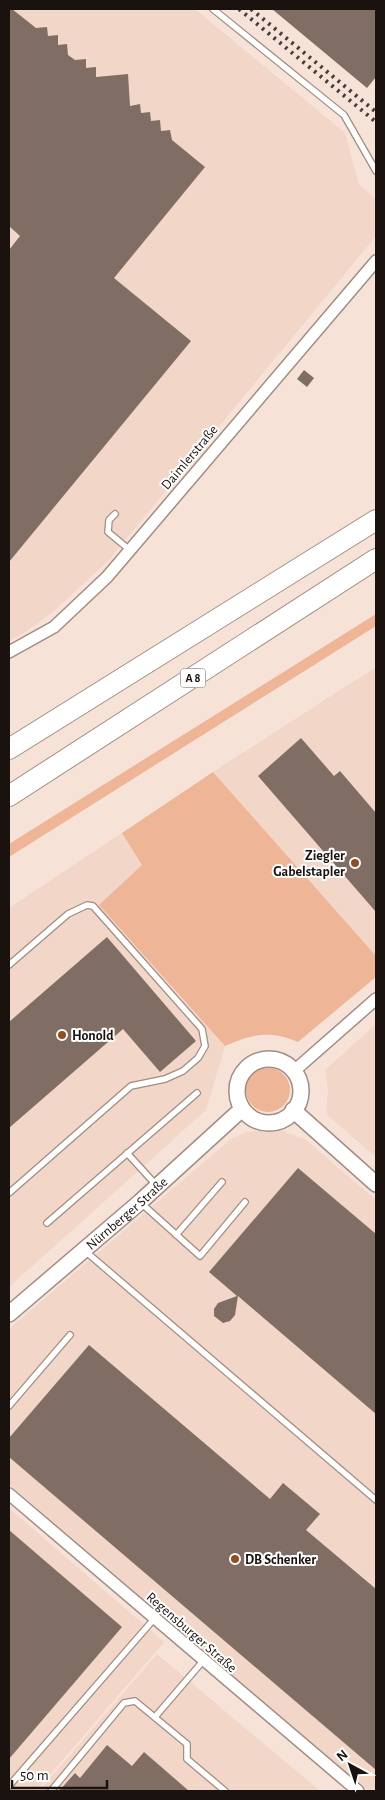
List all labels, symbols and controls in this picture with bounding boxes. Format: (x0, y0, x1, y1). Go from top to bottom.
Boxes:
street label: Daimlerstraße (159, 423, 221, 492)
road number: A 8 (180, 668, 206, 688)
place label: Ziegler Gabelstapler (273, 849, 345, 879)
marker: Ziegler Gabelstapler (349, 857, 361, 869)
marker: Honold (56, 1029, 68, 1041)
place label: Honold (72, 1029, 114, 1043)
street label: Nürnberger Straße (84, 1175, 171, 1253)
marker: DB Schenker (229, 1553, 241, 1565)
place label: DB Schenker (245, 1553, 316, 1567)
street label: Regensburger Straße (144, 1590, 239, 1676)
north arrow (325, 1740, 375, 1790)
text: N (334, 1747, 351, 1764)
scale bar (12, 1758, 108, 1790)
text: 50 m (20, 1768, 49, 1783)

